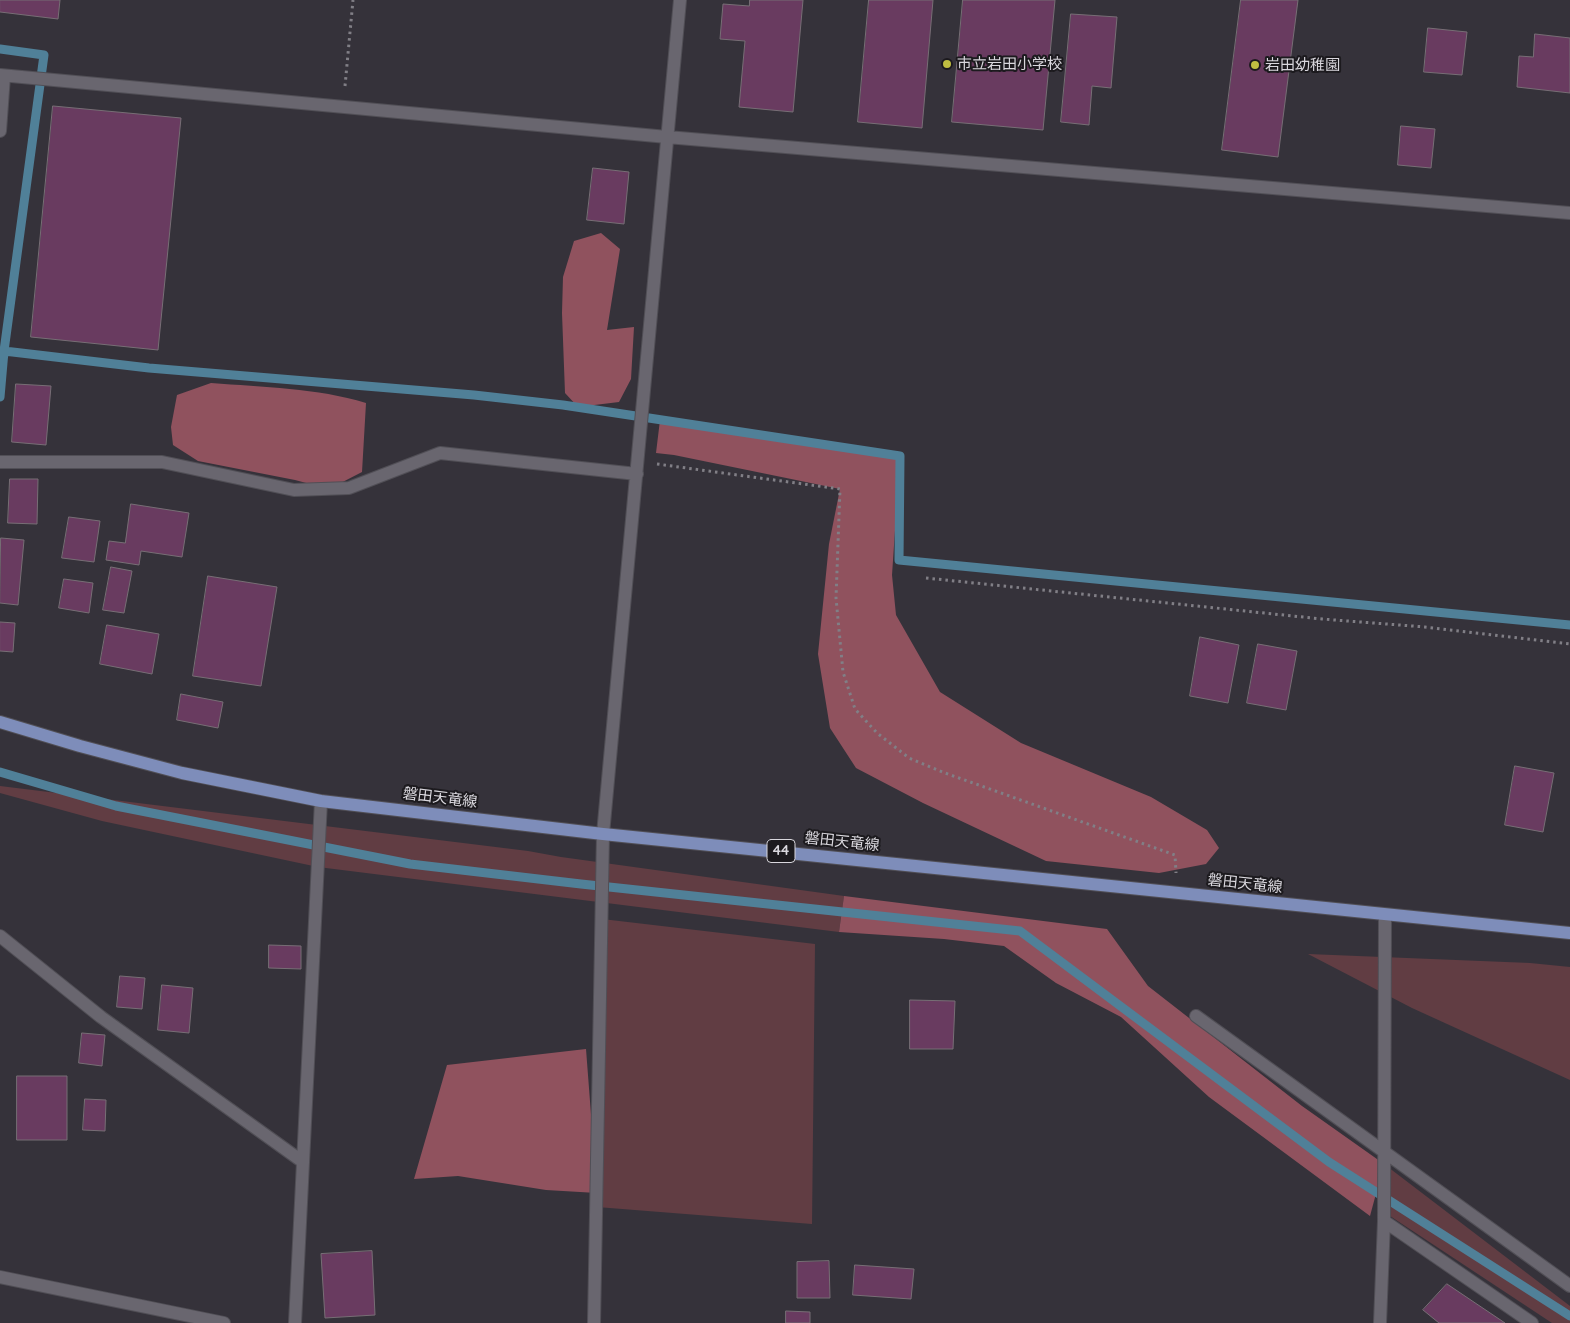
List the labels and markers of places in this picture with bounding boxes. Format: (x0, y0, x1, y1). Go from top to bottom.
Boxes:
place label: 市立岩田小学校 (957, 55, 1062, 73)
place label: 岩田幼稚園 (1265, 56, 1340, 74)
marker: 市立岩田小学校 (941, 58, 953, 70)
marker: 岩田幼稚園 (1249, 59, 1261, 71)

